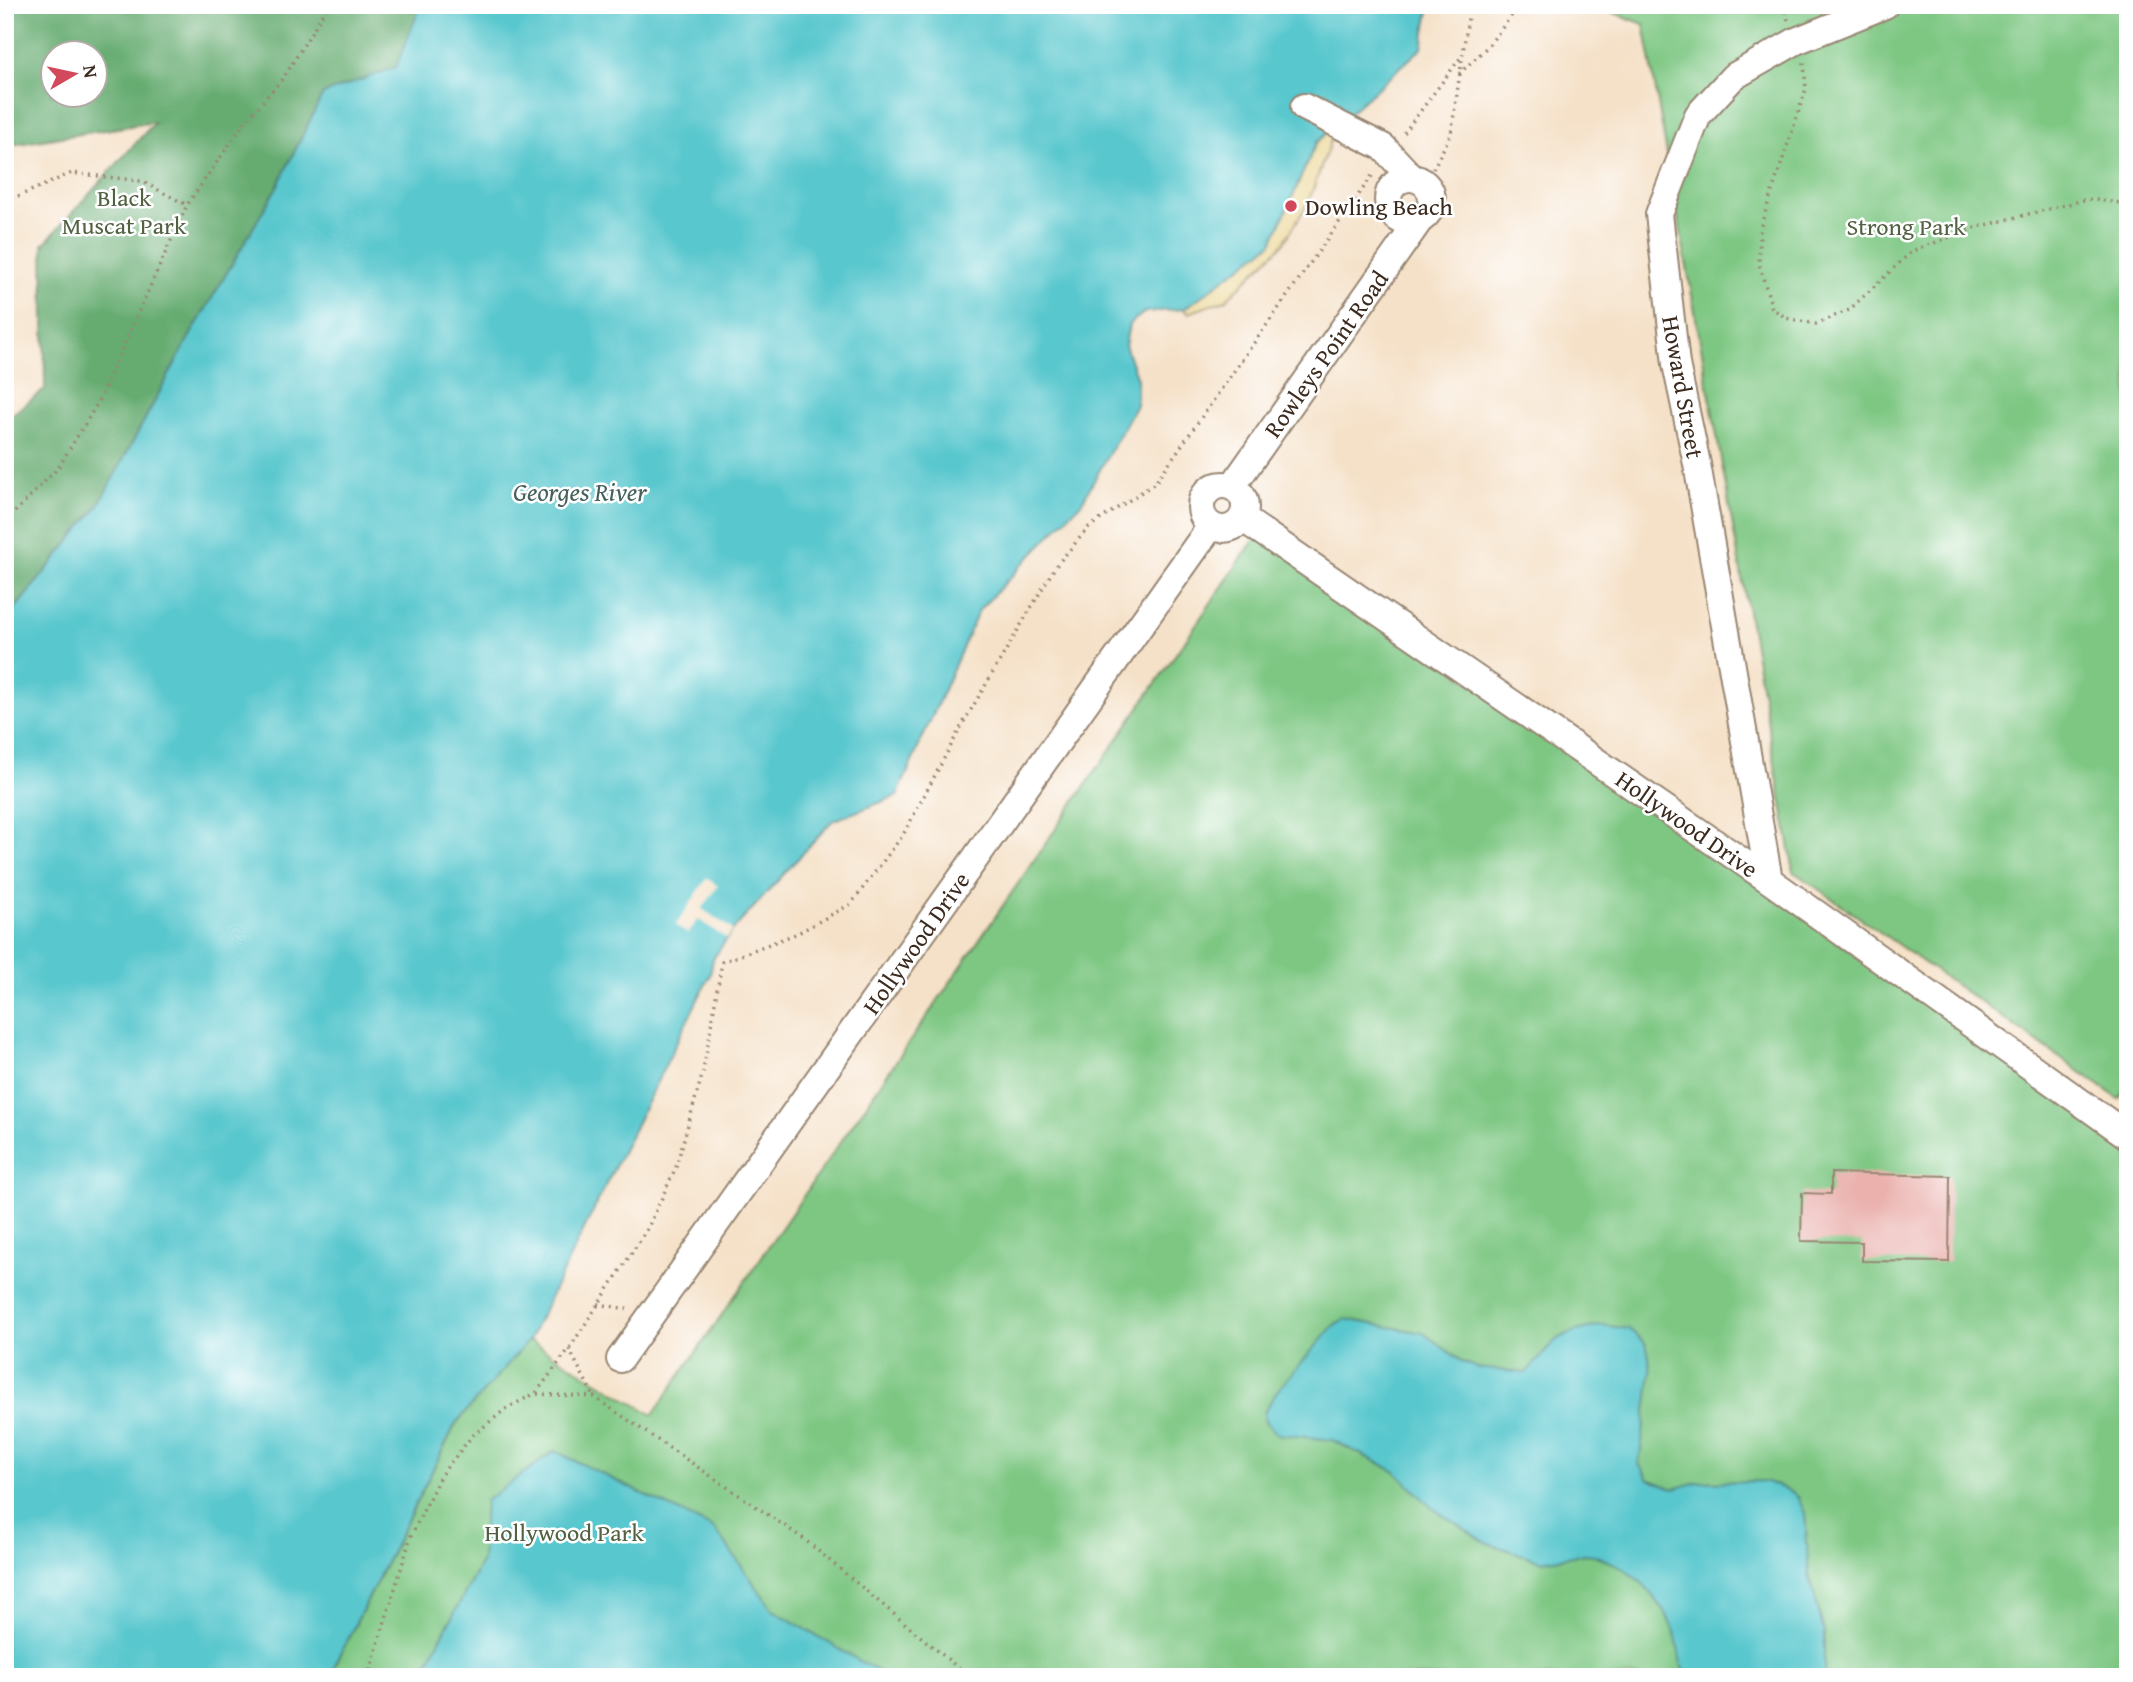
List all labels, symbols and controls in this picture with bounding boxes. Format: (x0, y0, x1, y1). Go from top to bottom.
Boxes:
north arrow (38, 38, 108, 108)
text: N (76, 63, 106, 80)
park label: Black Muscat Park (62, 180, 187, 243)
place label: Dowling Beach (1305, 189, 1453, 224)
marker: Dowling Beach (1283, 198, 1299, 214)
park label: Strong Park (1847, 209, 1966, 244)
street label: Rowleys Point Road (1255, 263, 1397, 445)
street label: Howard Street (1653, 313, 1713, 462)
water label: Georges River (513, 472, 648, 511)
street label: Hollywood Drive (1609, 762, 1765, 886)
street label: Hollywood Drive (854, 865, 978, 1021)
park label: Hollywood Park (484, 1515, 644, 1550)

